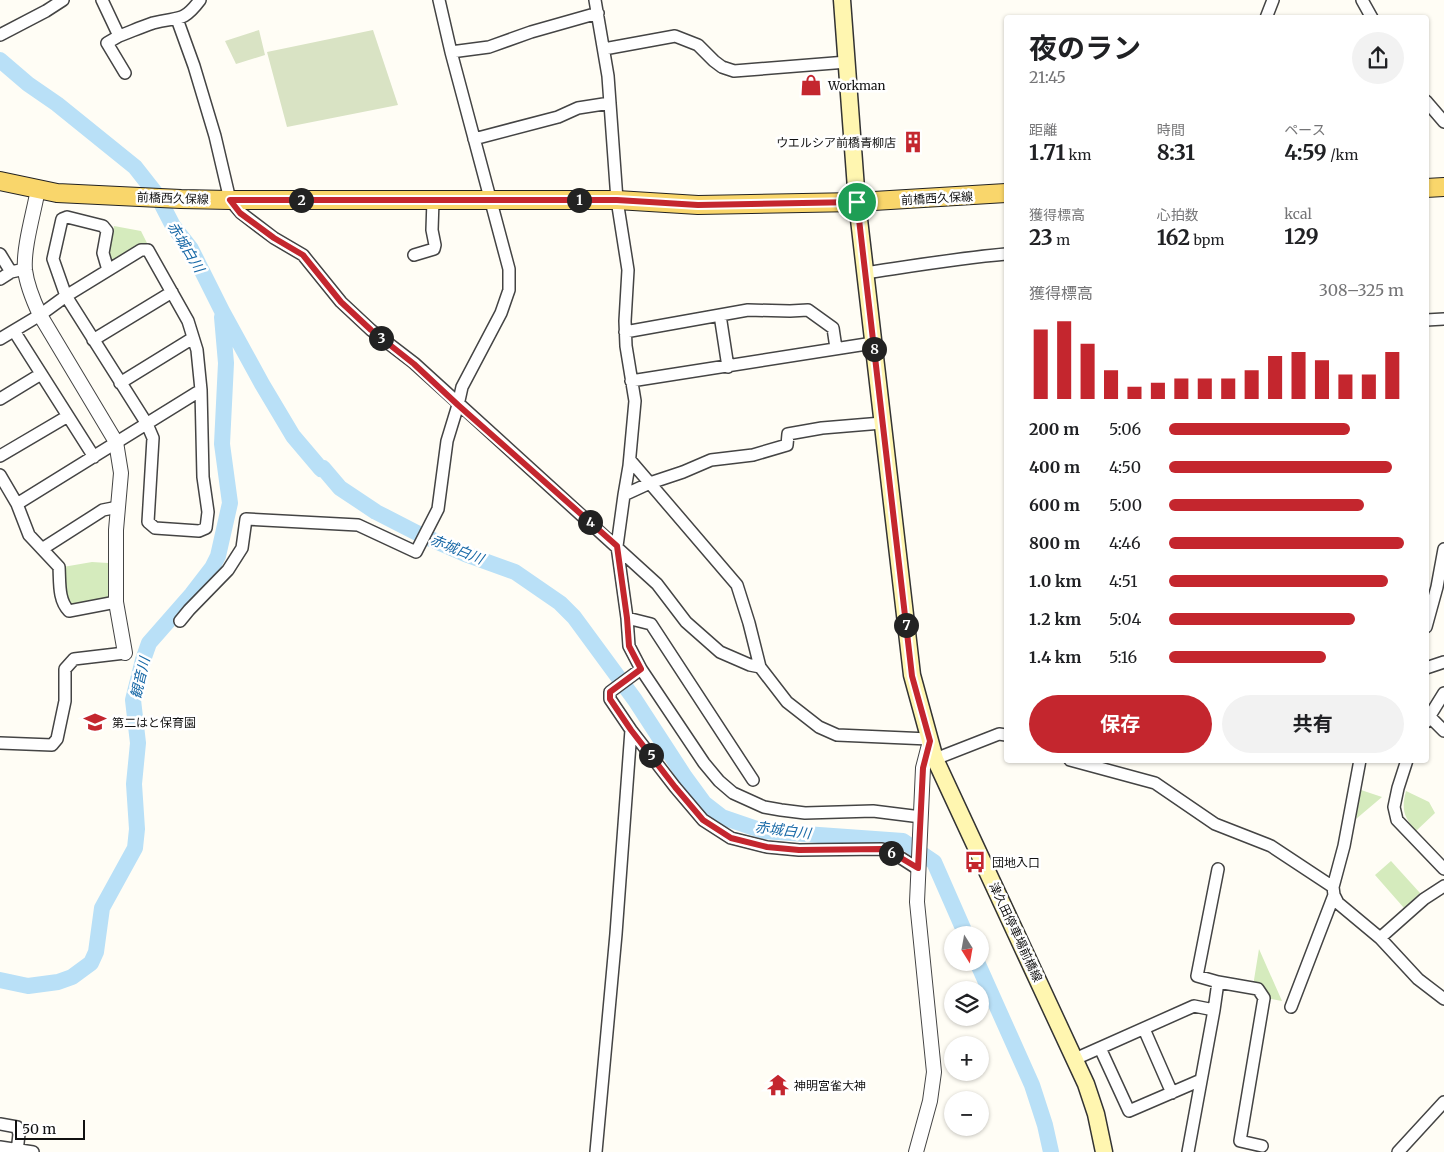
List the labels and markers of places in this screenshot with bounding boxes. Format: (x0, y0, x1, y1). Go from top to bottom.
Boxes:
shop icon: Workman (798, 72, 824, 98)
place label: Workman (827, 78, 885, 93)
building icon: ウエルシア前橋青柳店 (900, 129, 926, 155)
place label: ウエルシア前橋青柳店 (776, 135, 896, 150)
pin (836, 181, 878, 223)
pin: 2 (288, 188, 314, 212)
pin: 1 (566, 188, 592, 212)
pin: 3 (368, 326, 394, 350)
pin: 8 (862, 336, 886, 362)
pin: 4 (578, 510, 602, 534)
pin: 7 (894, 612, 918, 638)
school or university icon: 第二はと保育園 (82, 709, 108, 735)
place label: 第二はと保育園 (112, 715, 196, 730)
pin: 5 (638, 742, 664, 768)
pin: 6 (878, 840, 904, 866)
bus stop icon: 団地入口 (962, 849, 988, 875)
place label: 団地入口 (992, 855, 1040, 870)
temple icon: 神明宮雀大神 (765, 1072, 791, 1098)
place label: 神明宮雀大神 (794, 1078, 866, 1093)

